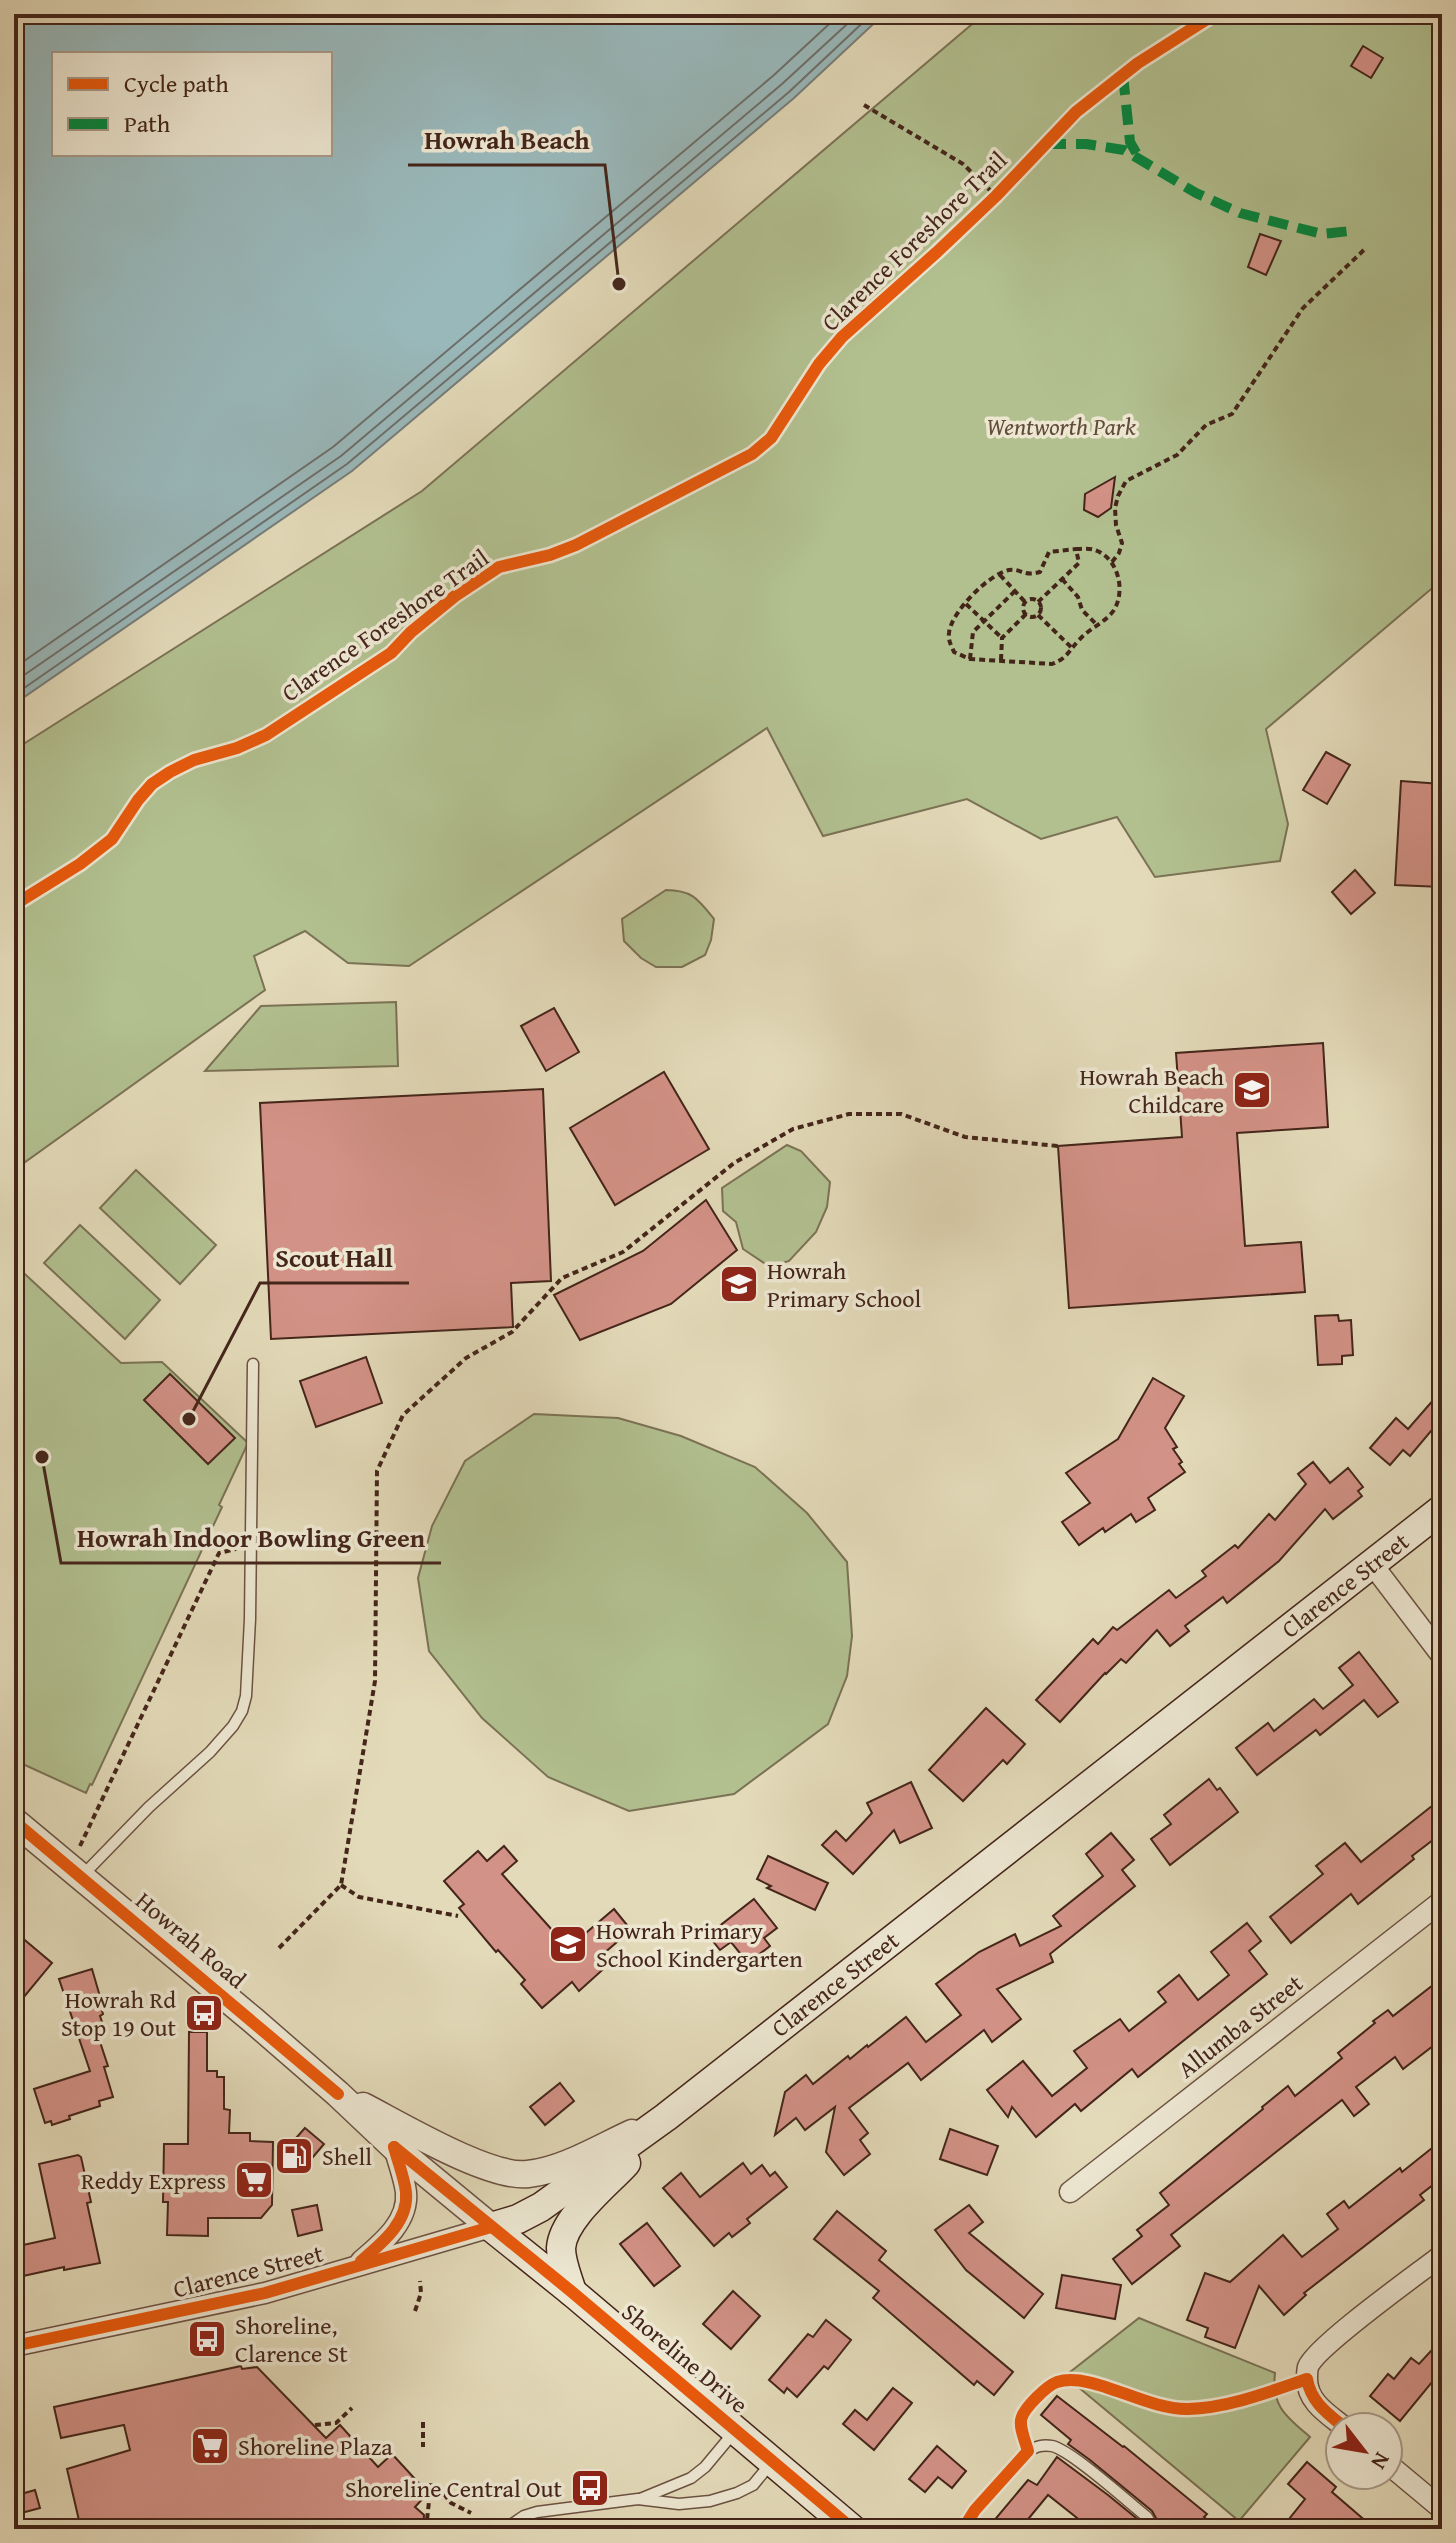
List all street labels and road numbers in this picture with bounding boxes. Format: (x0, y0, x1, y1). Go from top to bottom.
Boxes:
street label: Clarence Foreshore Trail (813, 143, 1015, 339)
street label: Clarence Foreshore Trail (274, 540, 496, 710)
street label: Clarence Street (1274, 1524, 1417, 1646)
street label: Howrah Road (128, 1883, 254, 1997)
street label: Clarence Street (764, 1923, 907, 2045)
street label: Allumba Street (1170, 1966, 1310, 2086)
street label: Clarence Street (169, 2235, 327, 2307)
street label: Shoreline Drive (614, 2295, 756, 2421)

